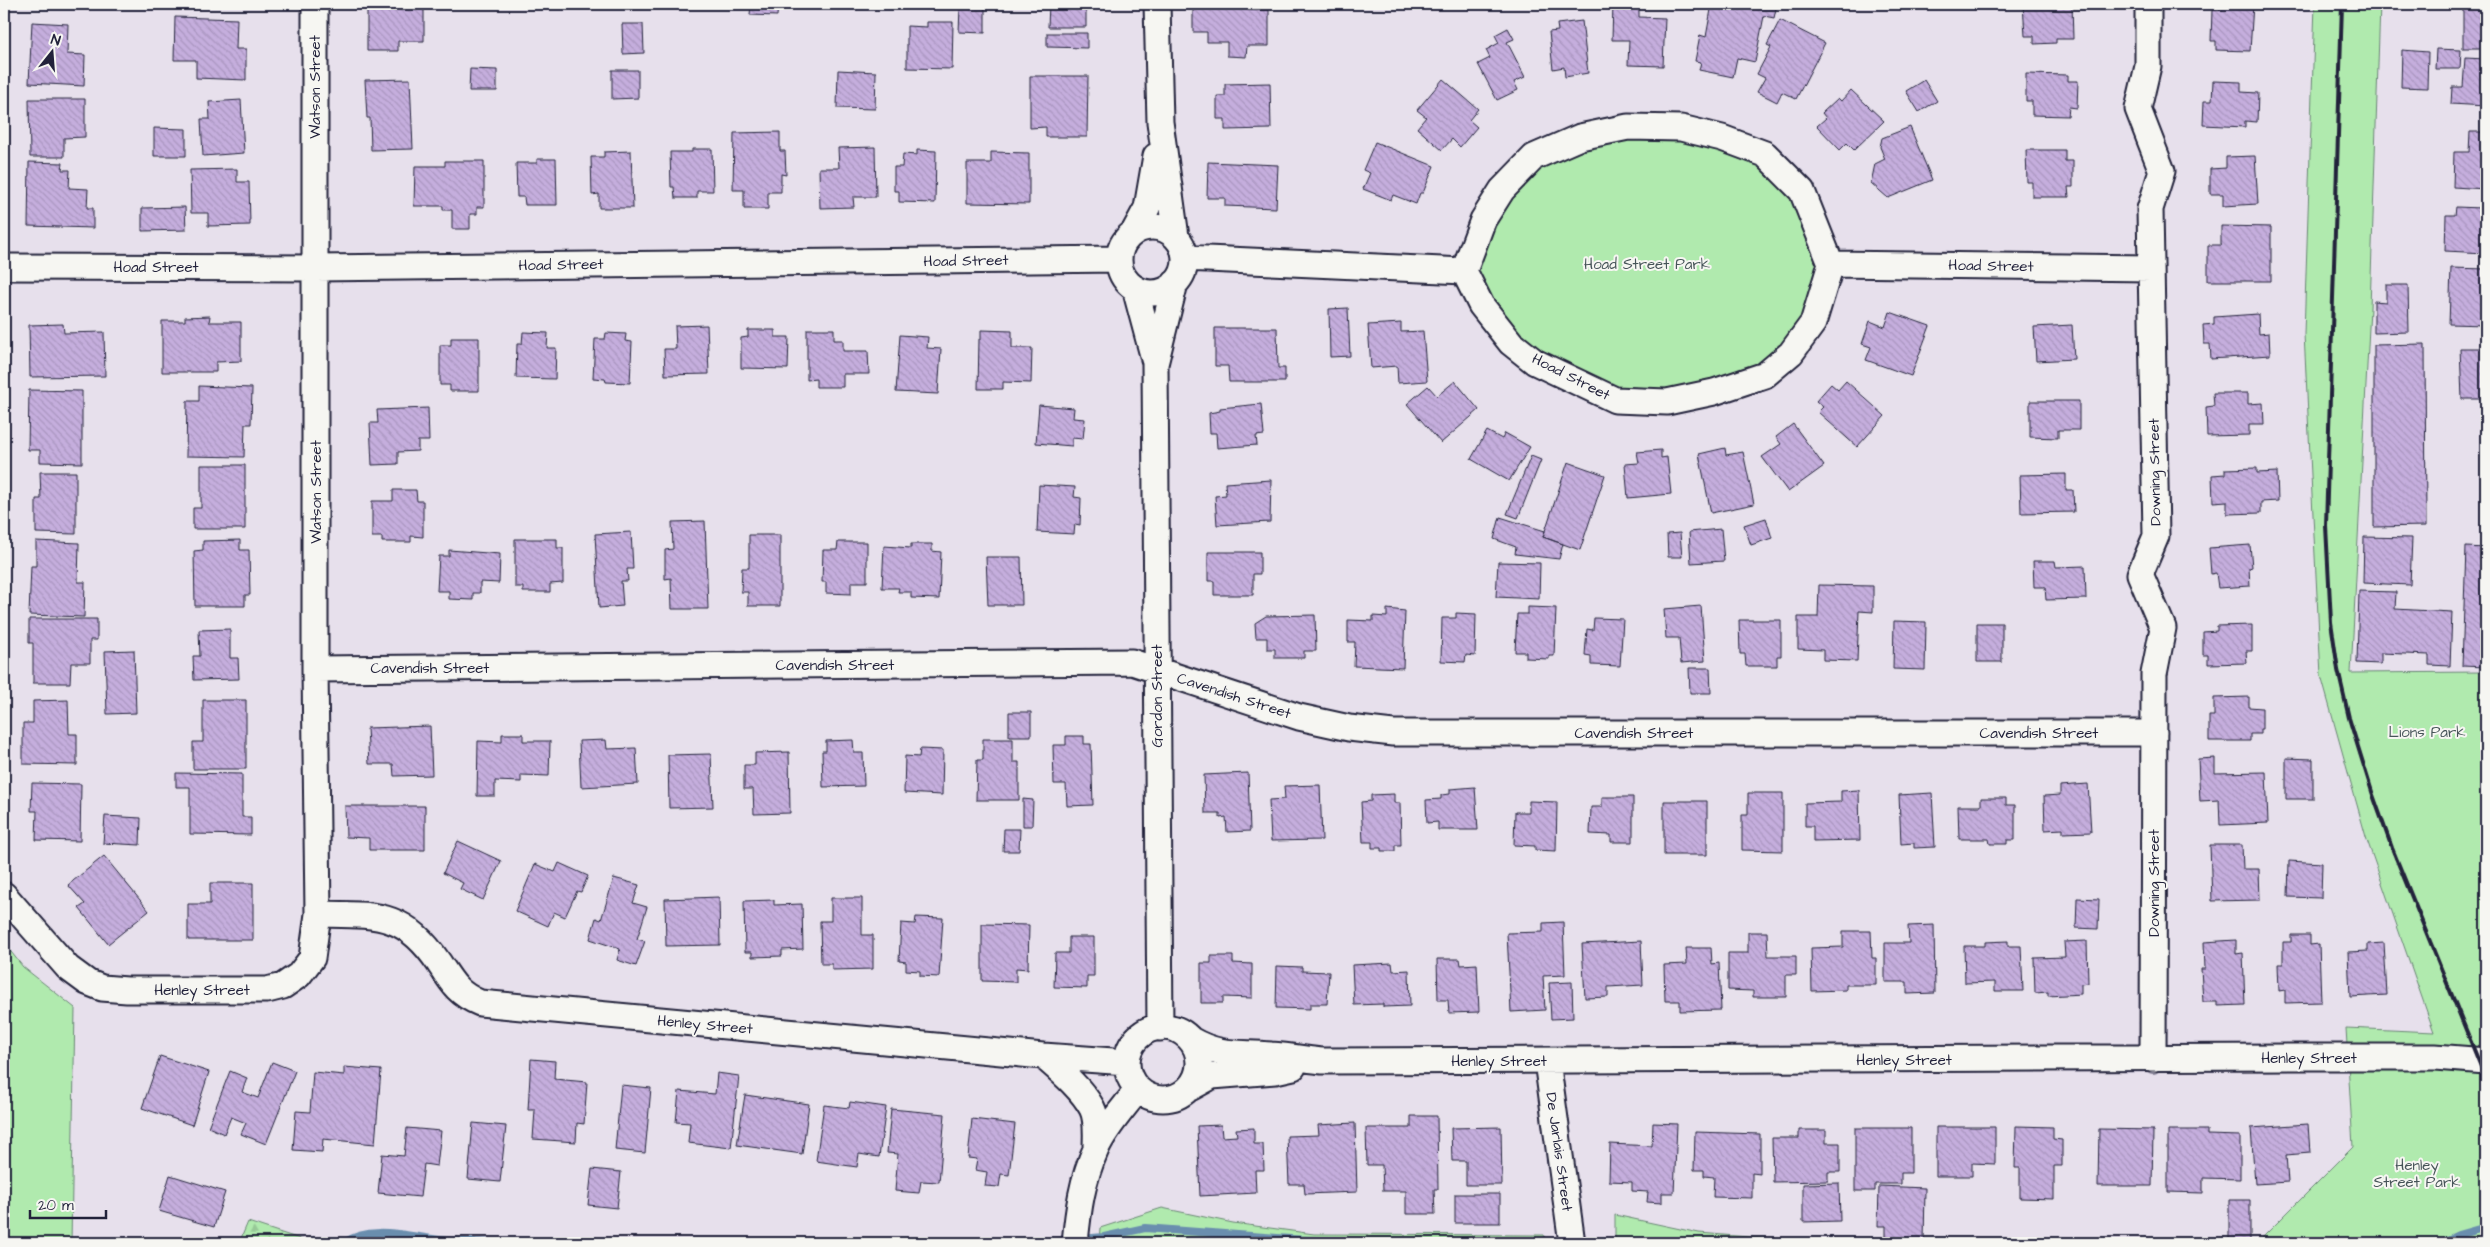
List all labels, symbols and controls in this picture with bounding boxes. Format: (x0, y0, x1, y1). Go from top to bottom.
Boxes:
north arrow (28, 28, 78, 78)
text: N (48, 30, 63, 51)
street label: Watson Street (305, 35, 326, 139)
street label: Hoad Street (923, 250, 1009, 272)
street label: Hoad Street (518, 254, 604, 276)
park label: Hoad Street Park (1584, 254, 1710, 275)
street label: Hoad Street (1948, 255, 2034, 277)
street label: Hoad Street (113, 257, 199, 278)
street label: Hoad Street (1528, 348, 1614, 406)
street label: Downing Street (2144, 418, 2167, 526)
street label: Watson Street (306, 440, 327, 544)
street label: Gordon Street (1147, 644, 1168, 748)
street label: Cavendish Street (776, 655, 894, 676)
street label: Cavendish Street (371, 658, 489, 679)
street label: Cavendish Street (1174, 668, 1294, 724)
park label: Lions Park (2389, 722, 2465, 743)
street label: Cavendish Street (1575, 723, 1693, 744)
street label: Cavendish Street (1980, 723, 2098, 744)
street label: Downing Street (2144, 829, 2166, 937)
street label: Henley Street (154, 980, 250, 1002)
street label: Henley Street (656, 1010, 754, 1041)
street label: Henley Street (2261, 1048, 2357, 1070)
street label: Henley Street (1856, 1050, 1952, 1072)
street label: Henley Street (1451, 1051, 1547, 1073)
street label: De Jarlais Street (1540, 1091, 1578, 1213)
park label: Henley Street Park (2374, 1155, 2460, 1193)
scale bar (30, 1187, 106, 1219)
text: 20 m (38, 1195, 74, 1216)

